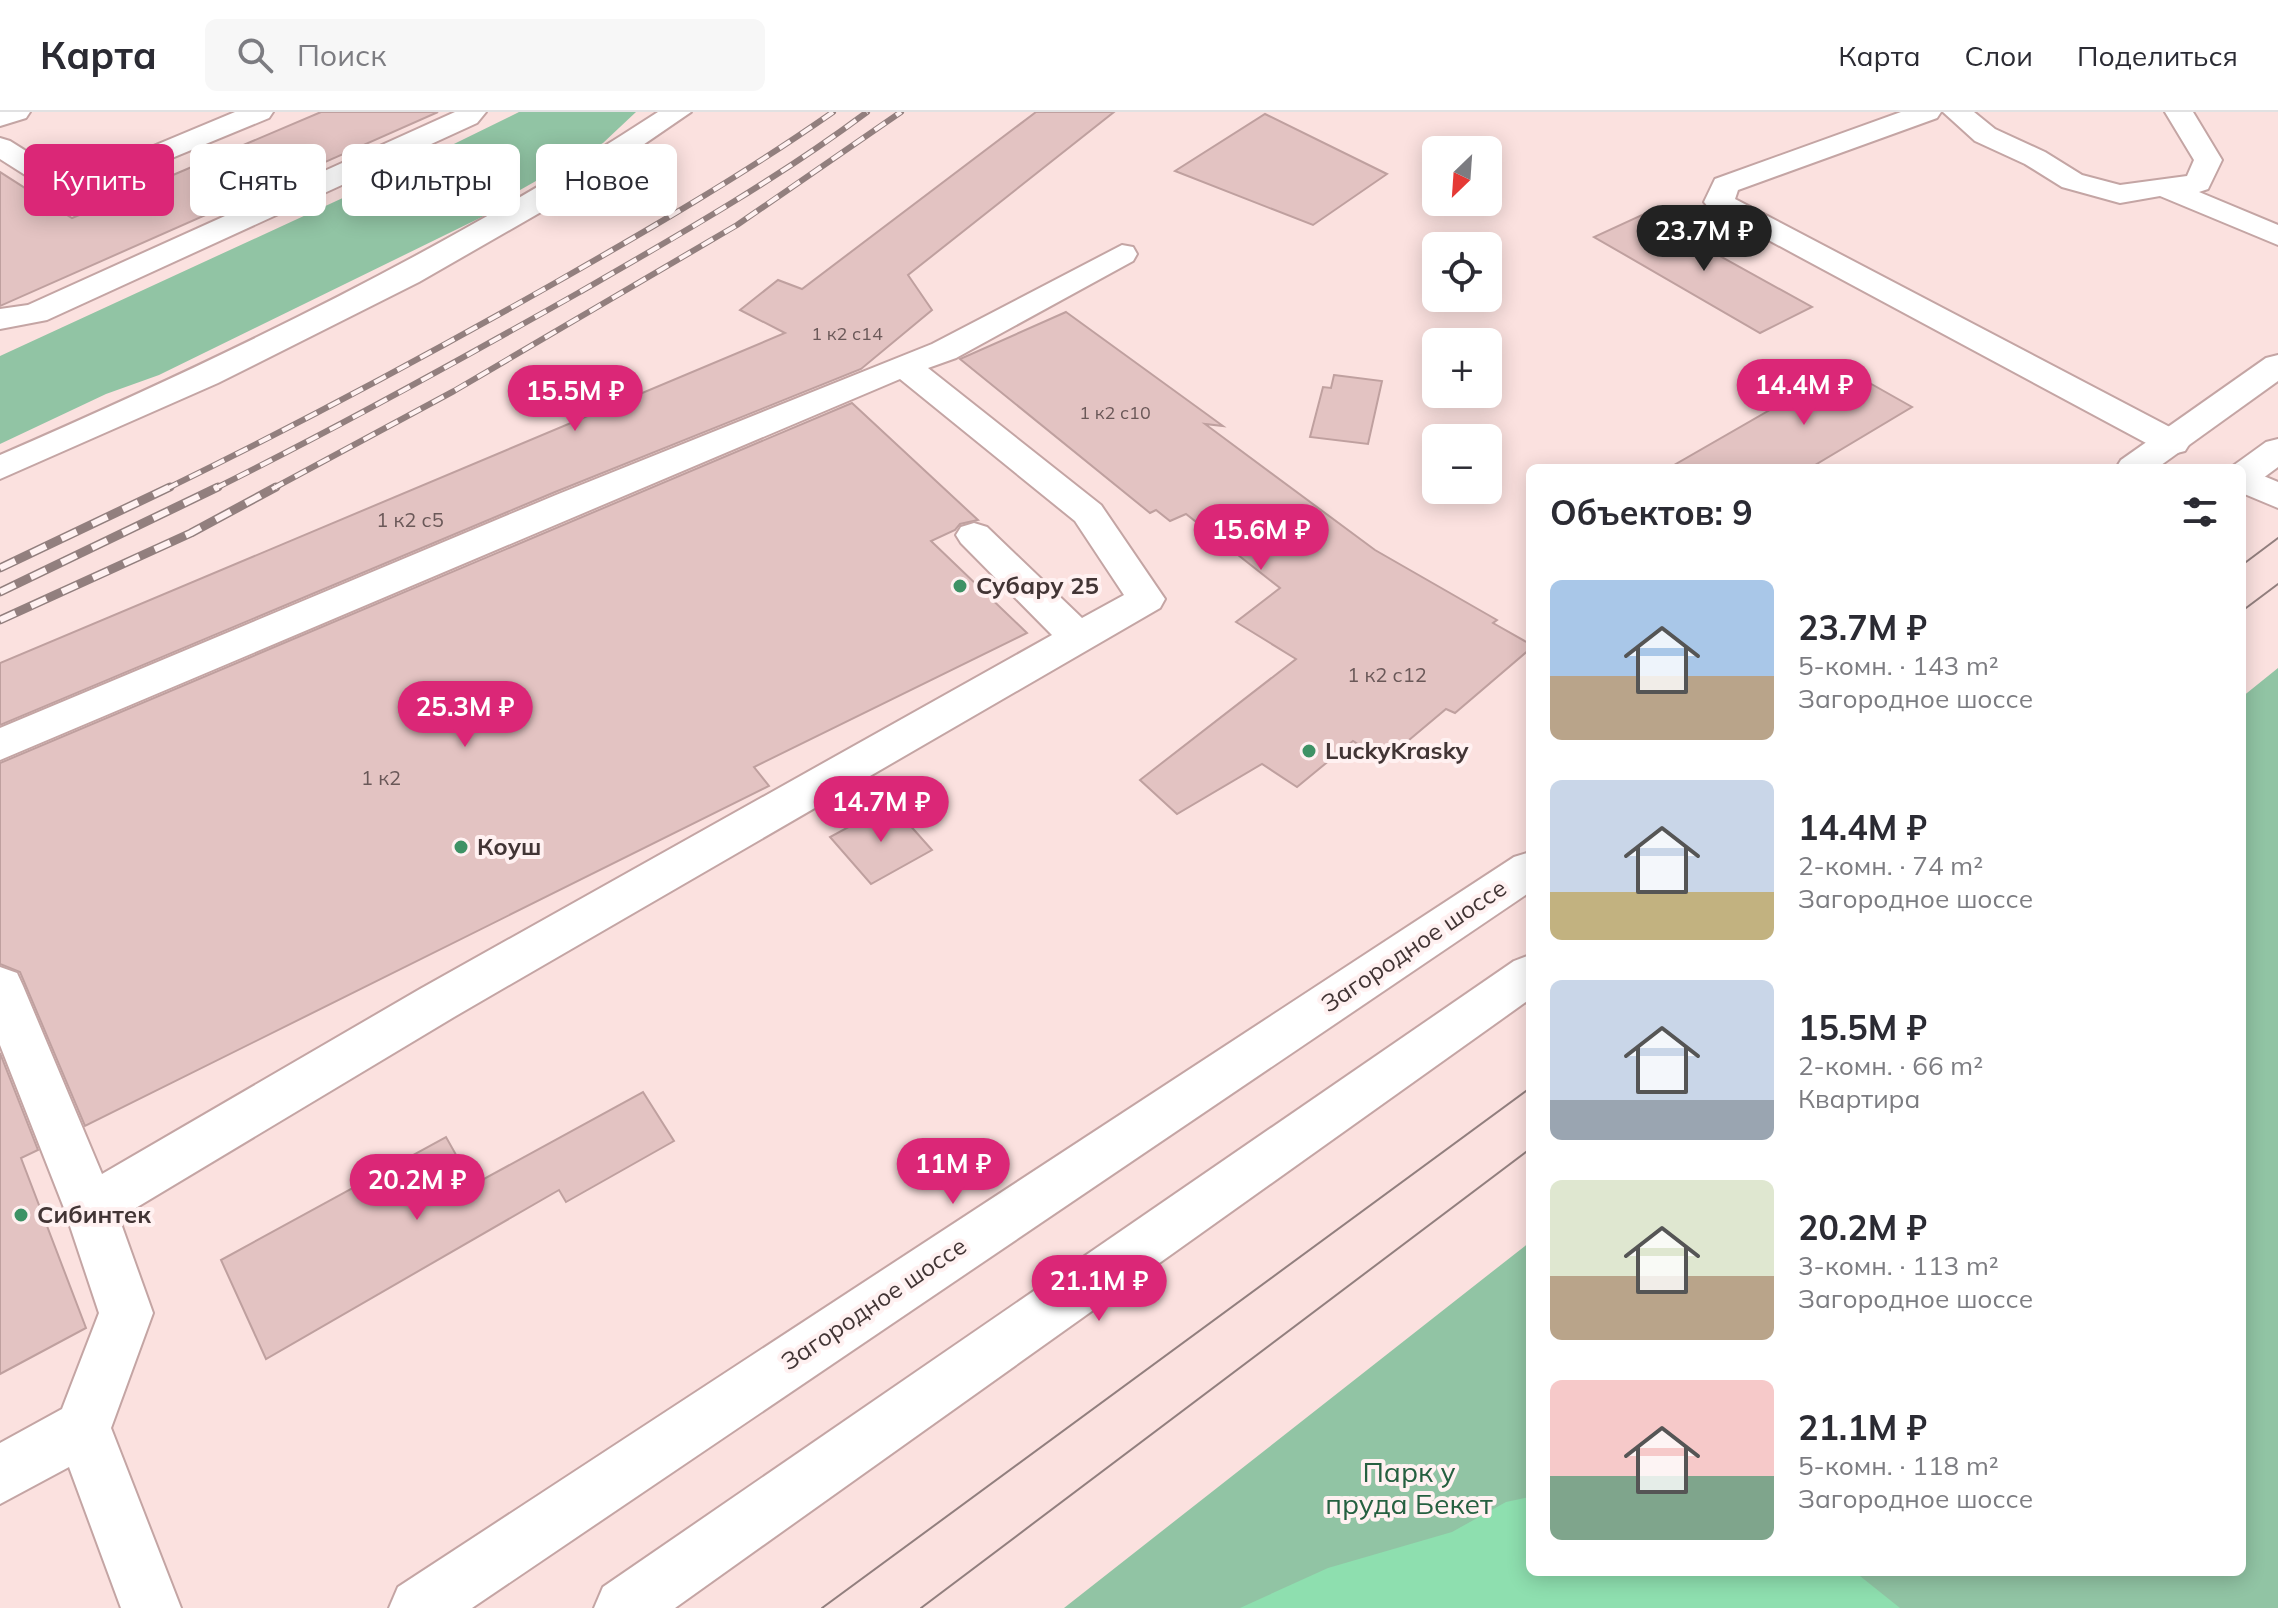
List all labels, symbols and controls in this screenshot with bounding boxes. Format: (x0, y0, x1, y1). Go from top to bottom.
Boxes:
search box (205, 19, 765, 91)
text: Карта (40, 31, 157, 79)
icon: search (233, 33, 277, 77)
text: Поиск (297, 36, 386, 74)
text: Карта (1838, 38, 1921, 73)
text: Слои (1965, 38, 2033, 73)
text: Поделиться (2077, 38, 2238, 73)
north arrow (1422, 136, 1502, 216)
map controls (1422, 136, 1502, 504)
chip: Купить (24, 144, 174, 216)
chip: Снять (190, 144, 326, 216)
chip: Фильтры (342, 144, 520, 216)
chip: Новое (536, 144, 677, 216)
pin: 23.7M ₽ (1630, 205, 1778, 273)
text: 23.7M ₽ (1655, 214, 1753, 247)
button: locate (1422, 232, 1502, 312)
house number: 1 к2 с14 (811, 322, 883, 345)
button: + (1422, 328, 1502, 408)
pin: 14.4M ₽ (1730, 359, 1878, 427)
pin: 15.5M ₽ (501, 365, 649, 433)
text: 14.4M ₽ (1755, 368, 1853, 401)
text: 15.5M ₽ (526, 374, 624, 407)
house number: 1 к2 с10 (1079, 401, 1151, 424)
button: − (1422, 424, 1502, 504)
icon: filters (2178, 490, 2222, 534)
text: Объектов: 9 (1550, 491, 1753, 534)
pin: 15.6M ₽ (1187, 504, 1335, 572)
house number: 1 к2 с5 (376, 507, 444, 532)
text: 15.6M ₽ (1212, 513, 1310, 546)
place label: Субару 25 (976, 570, 1099, 600)
marker: Субару 25 (951, 577, 969, 595)
text: 23.7M ₽ (1798, 606, 1927, 649)
icon: home (1614, 612, 1710, 708)
text: 5-комн. · 143 m² (1798, 649, 1999, 682)
house number: 1 к2 с12 (1347, 662, 1427, 687)
pin: 25.3M ₽ (391, 681, 539, 749)
text: Загородное шоссе (1798, 682, 2033, 715)
text: 25.3M ₽ (416, 690, 514, 723)
place label: LuckyKrasky (1325, 735, 1469, 765)
marker: LuckyKrasky (1300, 742, 1318, 760)
house number: 1 к2 (361, 765, 401, 790)
pin: 14.7M ₽ (807, 776, 955, 844)
text: 14.7M ₽ (832, 785, 930, 818)
text: 14.4M ₽ (1798, 806, 1927, 849)
icon: home (1614, 812, 1710, 908)
place label: Коуш (477, 831, 541, 861)
marker: Коуш (452, 838, 470, 856)
text: 2-комн. · 74 m² (1798, 849, 1983, 882)
street label: Загородное шоссе (1315, 872, 1512, 1018)
text: Загородное шоссе (1798, 882, 2033, 915)
text: 15.5M ₽ (1798, 1006, 1927, 1049)
icon: home (1614, 1012, 1710, 1108)
text: 2-комн. · 66 m² (1798, 1049, 1983, 1082)
text: Квартира (1798, 1082, 1920, 1115)
pin: 11M ₽ (897, 1138, 1009, 1206)
text: 11M ₽ (915, 1147, 991, 1180)
pin: 20.2M ₽ (343, 1154, 491, 1222)
text: 20.2M ₽ (368, 1163, 466, 1196)
place label: Сибинтек (37, 1199, 151, 1229)
marker: Сибинтек (12, 1206, 30, 1224)
text: 20.2M ₽ (1798, 1206, 1927, 1249)
icon: home (1614, 1212, 1710, 1308)
street label: Загородное шоссе (775, 1230, 972, 1376)
text: 3-комн. · 113 m² (1798, 1249, 1999, 1282)
pin: 21.1M ₽ (1025, 1255, 1173, 1323)
text: 21.1M ₽ (1050, 1264, 1148, 1297)
text: Загородное шоссе (1798, 1282, 2033, 1315)
text: 21.1M ₽ (1798, 1406, 1927, 1449)
icon: home (1614, 1412, 1710, 1508)
text: 5-комн. · 118 m² (1798, 1449, 1999, 1482)
park label: Парк у пруда Бекет (1325, 1454, 1493, 1521)
text: Загородное шоссе (1798, 1482, 2033, 1515)

